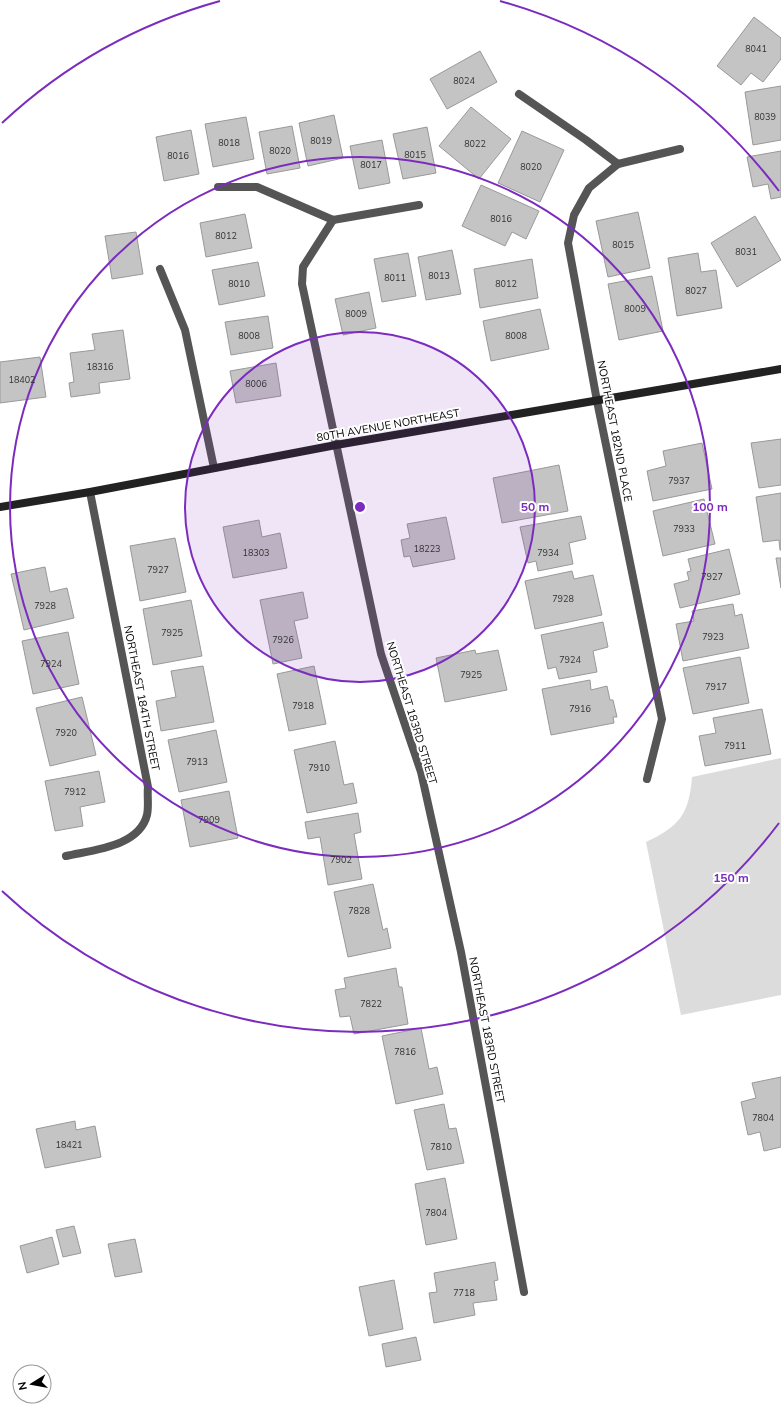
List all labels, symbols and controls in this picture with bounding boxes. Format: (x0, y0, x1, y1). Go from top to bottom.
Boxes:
house number: 8041 (745, 43, 767, 54)
house number: 8024 (453, 75, 475, 86)
house number: 8039 (754, 111, 776, 122)
house number: 8019 (310, 135, 332, 146)
house number: 8018 (218, 137, 240, 148)
house number: 8022 (464, 138, 486, 149)
house number: 8020 (269, 145, 291, 156)
house number: 8015 (404, 149, 426, 160)
house number: 8016 (167, 150, 189, 161)
house number: 8017 (360, 159, 382, 170)
house number: 8020 (520, 161, 542, 172)
house number: 8016 (490, 213, 512, 224)
house number: 8012 (215, 230, 237, 241)
house number: 8015 (612, 239, 634, 250)
house number: 8031 (735, 246, 757, 257)
house number: 8013 (428, 270, 450, 281)
house number: 8011 (384, 272, 406, 283)
house number: 8010 (228, 278, 250, 289)
house number: 8012 (495, 278, 517, 289)
house number: 8027 (685, 285, 707, 296)
house number: 8009 (624, 303, 646, 314)
house number: 8009 (345, 308, 367, 319)
house number: 8008 (238, 330, 260, 341)
house number: 8008 (505, 330, 527, 341)
street label: NORTHEAST 182ND PLACE (594, 359, 636, 503)
house number: 18316 (86, 361, 114, 372)
house number: 18402 (8, 374, 36, 385)
house number: 8006 (245, 378, 267, 389)
street label: 80TH AVENUE NORTHEAST (315, 405, 461, 444)
house number: 7937 (668, 475, 690, 486)
text: 50 m (521, 499, 549, 514)
text: 100 m (692, 499, 728, 514)
centre of rings (353, 500, 367, 514)
house number: 7933 (673, 523, 695, 534)
house number: 18223 (413, 543, 441, 554)
house number: 18303 (242, 547, 270, 558)
house number: 7934 (537, 547, 559, 558)
house number: 7927 (147, 564, 169, 575)
house number: 7927 (701, 571, 723, 582)
house number: 7928 (552, 593, 574, 604)
house number: 7928 (34, 600, 56, 611)
street label: NORTHEAST 184TH STREET (121, 624, 163, 772)
house number: 7925 (161, 627, 183, 638)
house number: 7923 (702, 631, 724, 642)
house number: 7926 (272, 634, 294, 645)
street label: NORTHEAST 183RD STREET (384, 640, 441, 786)
house number: 7924 (559, 654, 581, 665)
house number: 7924 (40, 658, 62, 669)
house number: 7925 (460, 669, 482, 680)
house number: 7917 (705, 681, 727, 692)
house number: 7918 (292, 700, 314, 711)
house number: 7916 (569, 703, 591, 714)
house number: 7920 (55, 727, 77, 738)
house number: 7911 (724, 740, 746, 751)
house number: 7913 (186, 756, 208, 767)
house number: 7910 (308, 762, 330, 773)
house number: 7912 (64, 786, 86, 797)
house number: 7909 (198, 814, 220, 825)
house number: 7902 (330, 854, 352, 865)
text: 150 m (713, 870, 749, 885)
house number: 7828 (348, 905, 370, 916)
street label: NORTHEAST 183RD STREET (466, 956, 508, 1105)
house number: 7822 (360, 998, 382, 1009)
house number: 7816 (394, 1046, 416, 1057)
house number: 7804 (752, 1112, 774, 1123)
house number: 18421 (55, 1139, 83, 1150)
house number: 7810 (430, 1141, 452, 1152)
house number: 7804 (425, 1207, 447, 1218)
house number: 7718 (453, 1287, 475, 1298)
north arrow (12, 1364, 52, 1404)
text: N (15, 1380, 30, 1391)

